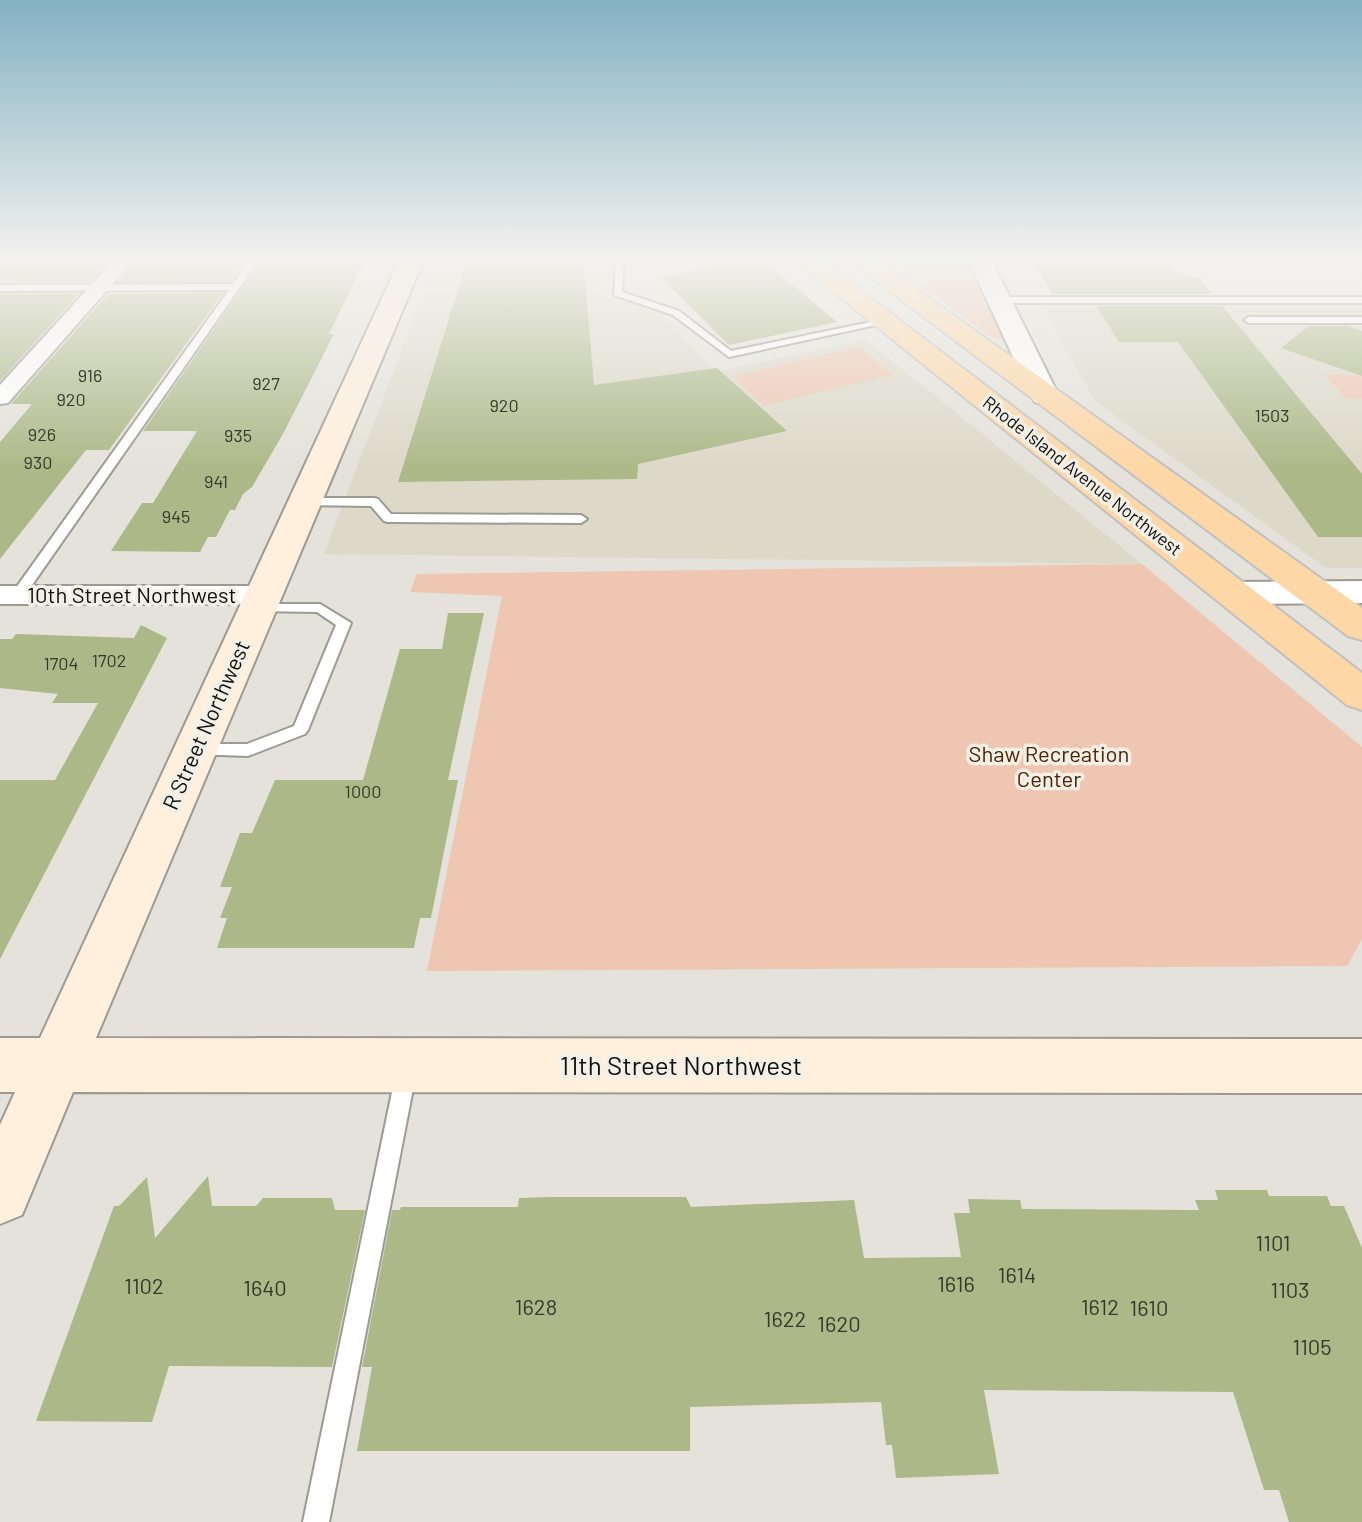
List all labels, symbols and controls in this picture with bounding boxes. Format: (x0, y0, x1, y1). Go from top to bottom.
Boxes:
house number: 916 (78, 364, 102, 386)
house number: 927 (252, 372, 280, 394)
house number: 920 (56, 388, 86, 410)
street label: Rhode Island Avenue Northwest (979, 391, 1186, 560)
house number: 920 (489, 394, 519, 416)
house number: 1503 (1255, 404, 1290, 426)
house number: 926 (28, 423, 56, 445)
house number: 935 (224, 424, 252, 446)
house number: 930 (24, 451, 52, 473)
house number: 941 (204, 470, 228, 492)
house number: 945 (162, 505, 190, 527)
street label: 10th Street Northwest (27, 581, 237, 607)
street label: R Street Northwest (156, 636, 254, 813)
house number: 1702 (92, 649, 126, 671)
house number: 1704 (44, 652, 78, 674)
park label: Shaw Recreation Center (969, 740, 1129, 791)
house number: 1000 (345, 780, 381, 802)
street label: 11th Street Northwest (560, 1049, 802, 1080)
house number: 1101 (1256, 1229, 1290, 1255)
house number: 1614 (998, 1261, 1036, 1287)
house number: 1616 (937, 1270, 975, 1296)
house number: 1102 (124, 1272, 164, 1298)
house number: 1640 (243, 1274, 287, 1300)
house number: 1103 (1270, 1276, 1310, 1302)
house number: 1628 (515, 1293, 557, 1319)
house number: 1612 (1081, 1293, 1119, 1319)
house number: 1610 (1130, 1294, 1168, 1320)
house number: 1622 (764, 1305, 806, 1331)
house number: 1620 (817, 1310, 861, 1336)
house number: 1105 (1292, 1333, 1332, 1359)

